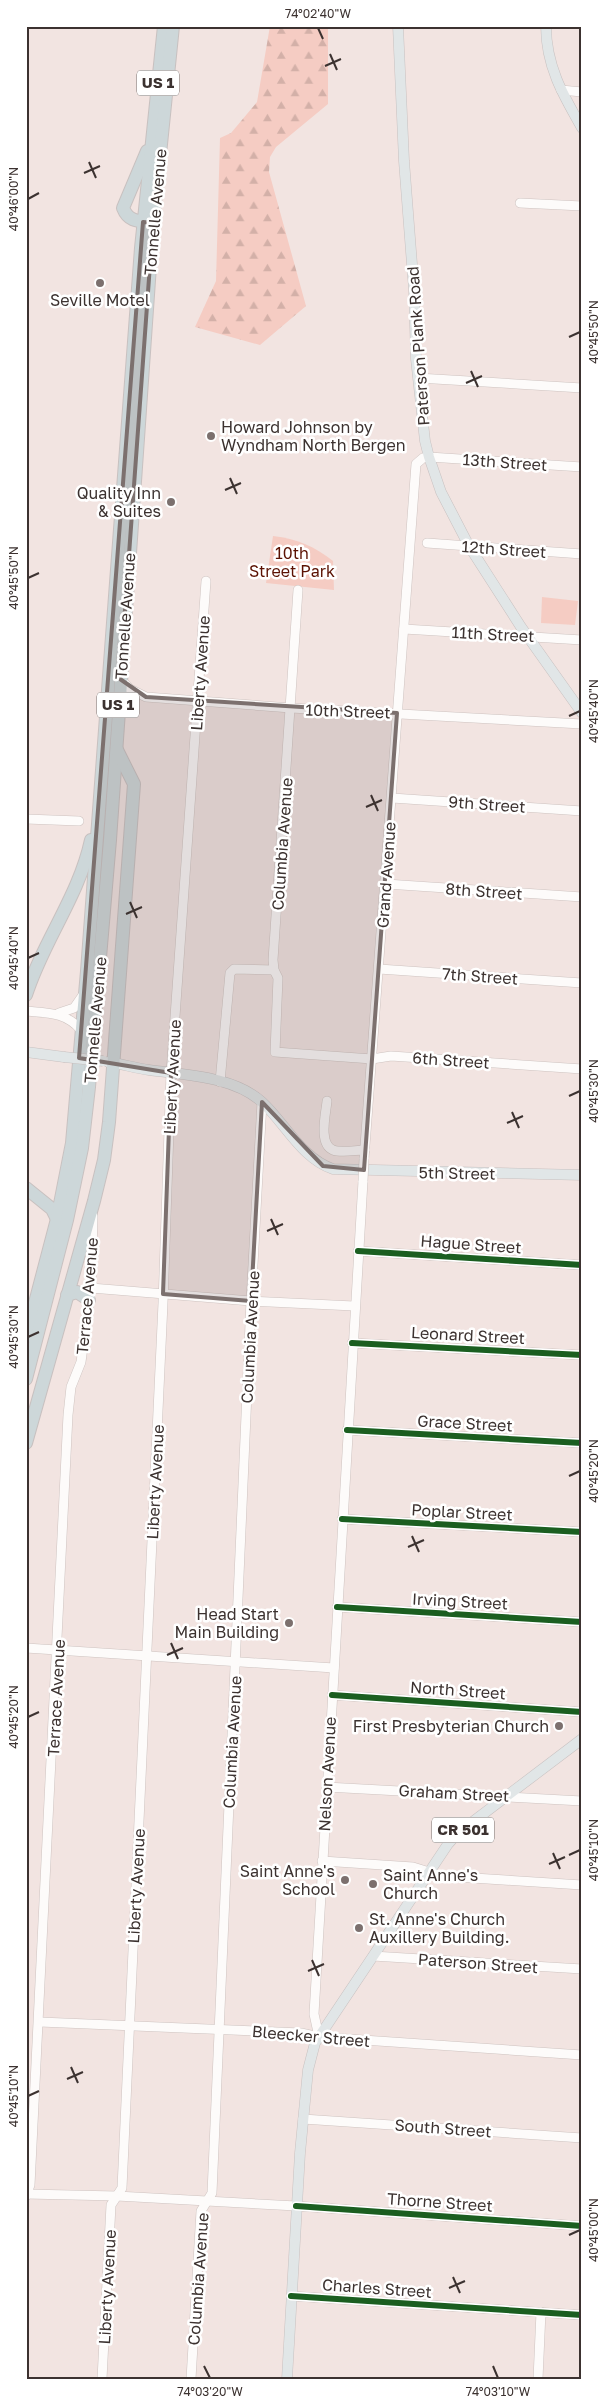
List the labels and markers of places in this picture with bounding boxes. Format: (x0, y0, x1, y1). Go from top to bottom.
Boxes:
marker: Seville Motel (94, 277, 106, 289)
place label: Seville Motel (50, 290, 150, 310)
place label: Howard Johnson by Wyndham North Bergen (221, 417, 406, 455)
marker: Howard Johnson by Wyndham North Bergen (205, 430, 217, 442)
place label: Quality Inn & Suites (77, 483, 161, 521)
marker: Quality Inn & Suites (165, 496, 177, 508)
place label: Head Start Main Building (175, 1604, 279, 1642)
marker: Head Start Main Building (283, 1617, 295, 1629)
place label: First Presbyterian Church (353, 1716, 549, 1736)
marker: First Presbyterian Church (553, 1720, 565, 1732)
place label: Saint Anne's School (240, 1861, 335, 1899)
place label: Saint Anne's Church (383, 1865, 478, 1903)
marker: Saint Anne's School (339, 1874, 351, 1886)
marker: Saint Anne's Church (367, 1878, 379, 1890)
place label: St. Anne's Church Auxillery Building. (369, 1909, 509, 1947)
marker: St. Anne's Church Auxillery Building. (353, 1922, 365, 1934)

